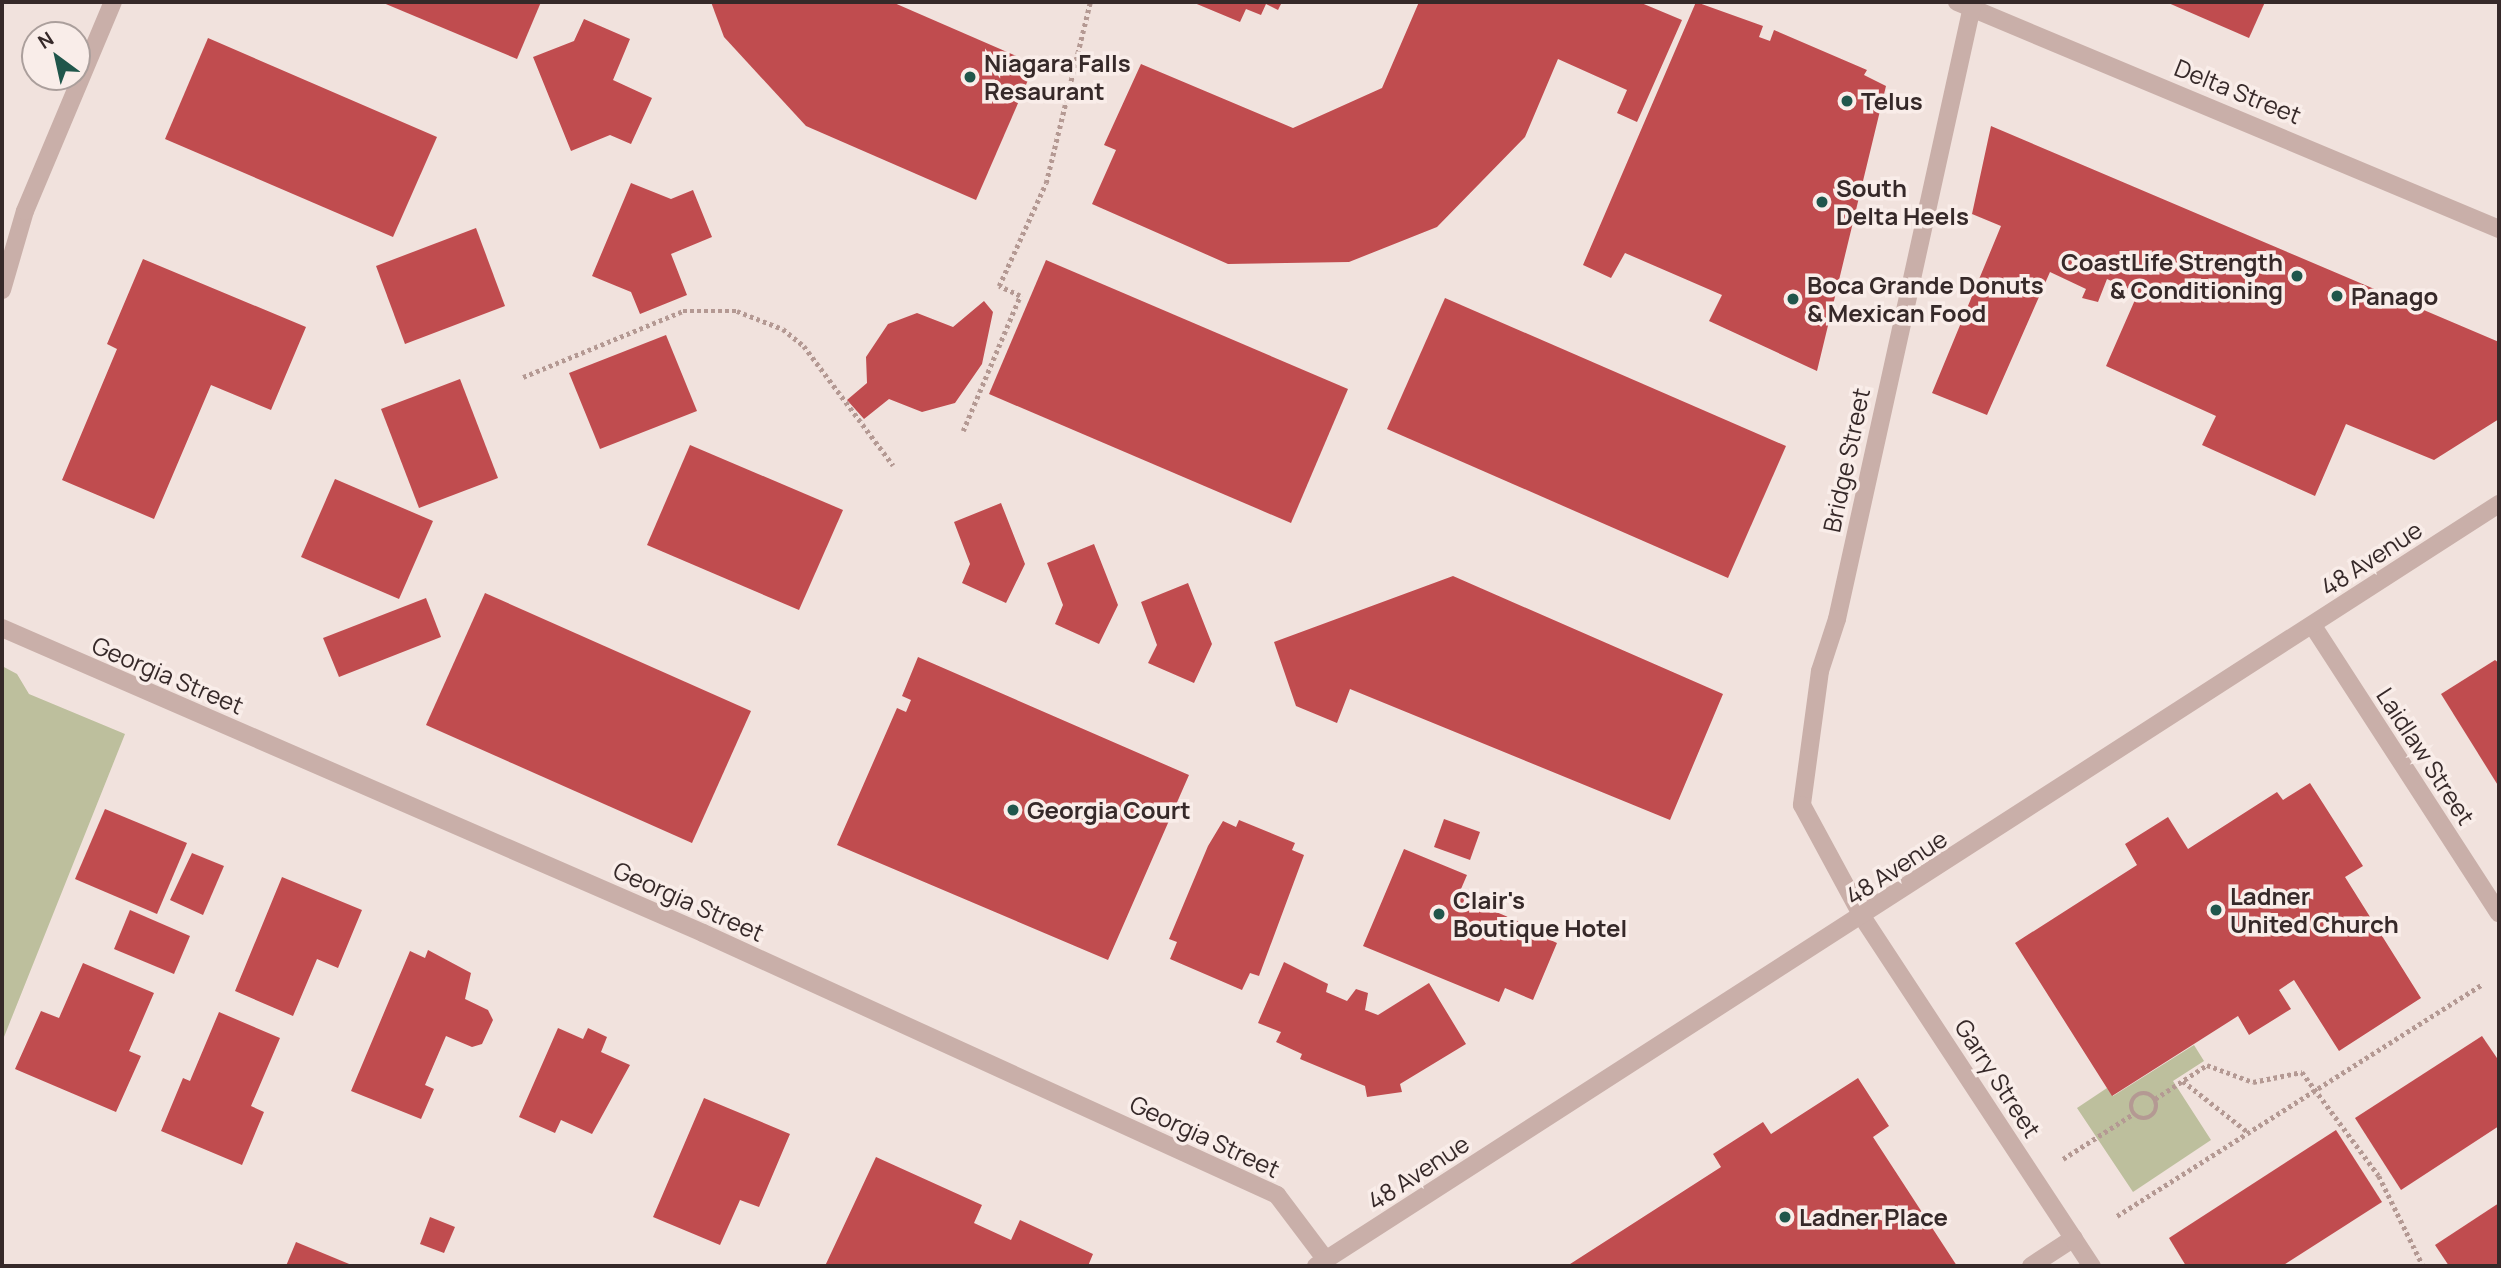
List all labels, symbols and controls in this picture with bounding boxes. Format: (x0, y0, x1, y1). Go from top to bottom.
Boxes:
north arrow (21, 21, 91, 91)
text: N (33, 25, 58, 55)
place label: Niagara Falls Resaurant (984, 49, 1131, 105)
street label: Delta Street (2170, 53, 2306, 129)
marker: Niagara Falls Resaurant (962, 69, 978, 85)
place label: Telus (1861, 87, 1923, 115)
marker: Telus (1839, 93, 1855, 109)
place label: South Delta Heels (1836, 174, 1969, 230)
marker: South Delta Heels (1814, 194, 1830, 210)
place label: CoastLife Strength & Conditioning (2061, 248, 2283, 304)
marker: CoastLife Strength & Conditioning (2289, 268, 2305, 284)
place label: Boca Grande Donuts & Mexican Food (1807, 271, 2044, 327)
place label: Panago (2351, 282, 2438, 310)
marker: Panago (2329, 288, 2345, 304)
marker: Boca Grande Donuts & Mexican Food (1785, 291, 1801, 307)
street label: Bridge Street (1817, 385, 1875, 535)
street label: 48 Avenue (2315, 515, 2427, 601)
street label: Georgia Street (88, 630, 248, 720)
street label: Laidlaw Street (2371, 682, 2481, 830)
place label: Georgia Court (1027, 796, 1191, 824)
marker: Georgia Court (1005, 802, 1021, 818)
street label: 48 Avenue (1840, 824, 1952, 910)
street label: Georgia Street (609, 855, 769, 947)
place label: Ladner United Church (2230, 882, 2399, 938)
place label: Clair's Boutique Hotel (1453, 886, 1627, 942)
marker: Ladner United Church (2208, 902, 2224, 918)
marker: Clair's Boutique Hotel (1431, 906, 1447, 922)
street label: Garry Street (1949, 1013, 2047, 1143)
street label: Georgia Street (1126, 1089, 1284, 1183)
street label: 48 Avenue (1362, 1129, 1474, 1215)
place label: Ladner Place (1799, 1203, 1948, 1231)
marker: Ladner Place (1777, 1209, 1793, 1225)

